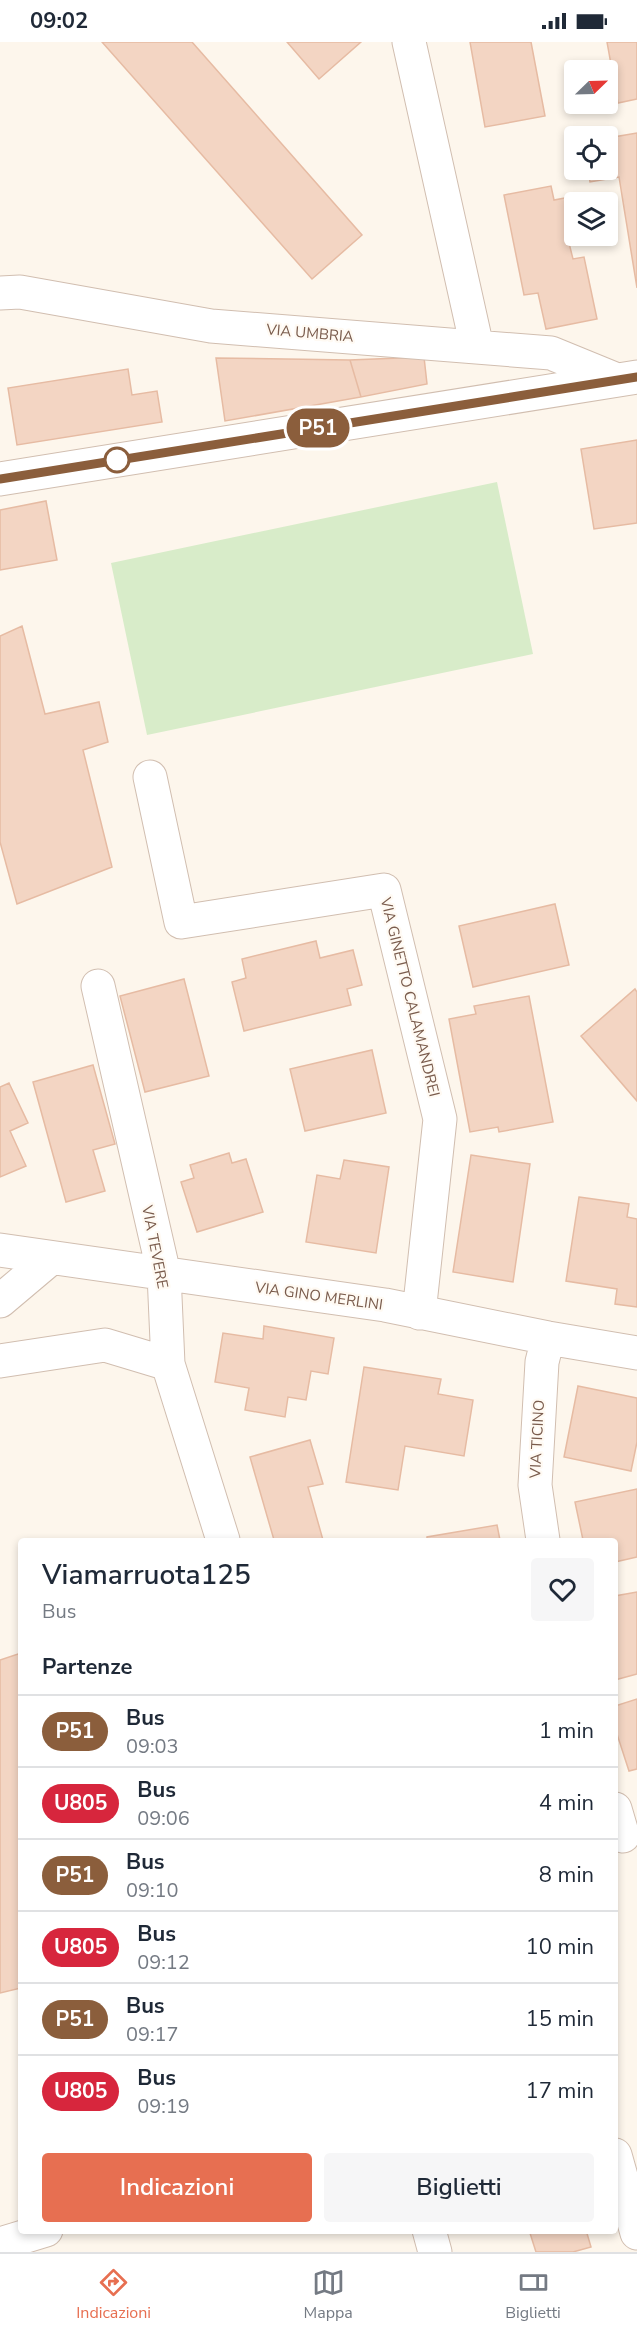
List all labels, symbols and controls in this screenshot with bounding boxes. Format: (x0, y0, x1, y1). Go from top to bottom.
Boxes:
text: 09:02 (30, 6, 88, 36)
north arrow (564, 60, 618, 114)
map controls (564, 60, 618, 246)
button: locate (564, 126, 618, 180)
button: layers (564, 192, 618, 246)
street label: VIA UMBRIA (264, 319, 355, 347)
line badge: P51 (284, 408, 352, 448)
text: P51 (299, 414, 337, 442)
unlabelled marker (104, 447, 130, 473)
street label: VIA GINETTO CALAMANDREI (375, 894, 444, 1099)
street label: VIA TEVERE (137, 1203, 173, 1290)
street label: VIA GINO MERLINI (253, 1277, 384, 1315)
street label: VIA TICINO (525, 1399, 549, 1480)
text: Viamarruota125 (42, 1556, 251, 1594)
button: heart (531, 1558, 594, 1621)
text: Bus (42, 1598, 76, 1625)
text: Partenze (42, 1652, 132, 1682)
text: Bus (126, 1703, 165, 1733)
text: 1 min (539, 1716, 594, 1746)
text: P51 (56, 1717, 94, 1745)
text: 09:03 (126, 1733, 179, 1760)
text: Bus (137, 1775, 176, 1805)
text: 4 min (539, 1788, 594, 1818)
text: U805 (54, 1789, 107, 1817)
text: 09:06 (137, 1805, 190, 1832)
text: Bus (126, 1847, 165, 1877)
text: 8 min (539, 1860, 594, 1890)
text: P51 (56, 1861, 94, 1889)
text: 09:10 (126, 1877, 179, 1904)
text: Bus (137, 1919, 176, 1949)
text: 10 min (526, 1932, 594, 1962)
text: U805 (54, 1933, 107, 1961)
text: 09:12 (137, 1949, 190, 1976)
text: Bus (126, 1991, 165, 2021)
text: 15 min (526, 2004, 594, 2034)
text: P51 (56, 2005, 94, 2033)
text: 09:17 (126, 2021, 179, 2048)
text: Bus (137, 2063, 176, 2093)
text: 17 min (526, 2076, 594, 2106)
text: U805 (54, 2077, 107, 2105)
text: 09:19 (137, 2093, 190, 2120)
button: Indicazioni (42, 2153, 312, 2222)
button: Biglietti (324, 2153, 594, 2222)
tab: Indicazioni (76, 2266, 151, 2324)
tab: Mappa (304, 2266, 353, 2324)
tab: Biglietti (505, 2266, 561, 2324)

